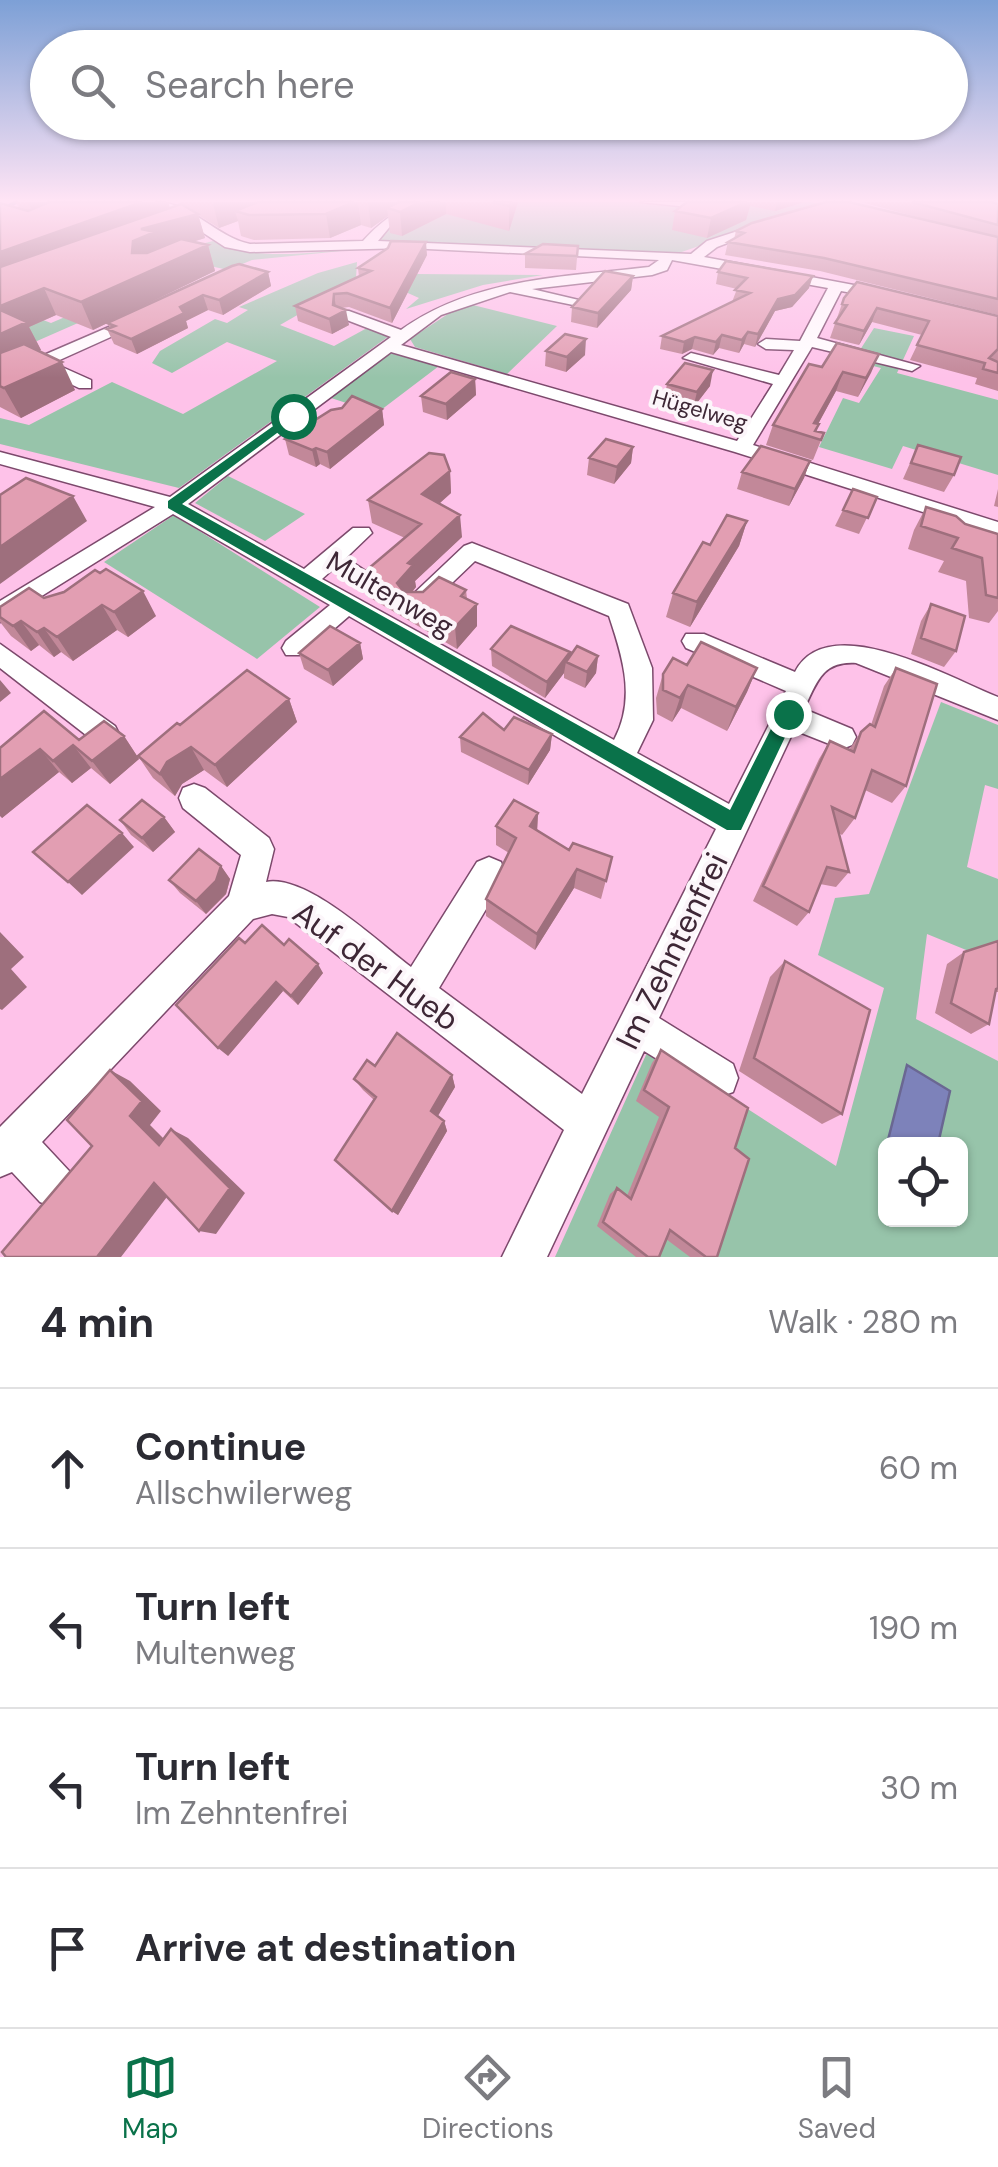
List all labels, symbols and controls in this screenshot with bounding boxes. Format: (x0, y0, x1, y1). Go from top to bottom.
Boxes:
search box (30, 30, 968, 140)
icon: search (65, 58, 120, 113)
text: Search here (145, 60, 355, 110)
street label: Hügelweg (649, 383, 751, 437)
route start (271, 394, 317, 440)
street label: Multenweg (320, 543, 460, 645)
route end (766, 692, 812, 738)
street label: Im Zehntenfrei (606, 846, 738, 1056)
street label: Auf der Hueb (285, 892, 467, 1040)
map controls (878, 1137, 968, 1227)
button: locate (878, 1137, 968, 1227)
text: 4 min (40, 1295, 154, 1350)
text: Walk · 280 m (768, 1301, 958, 1343)
text: Continue (135, 1422, 306, 1472)
icon: ahead (40, 1441, 95, 1496)
text: 60 m (879, 1447, 958, 1489)
text: Allschwilerweg (135, 1472, 352, 1514)
text: Turn left (135, 1582, 291, 1632)
icon: left (40, 1601, 95, 1656)
text: 190 m (869, 1607, 958, 1649)
text: Multenweg (135, 1632, 296, 1674)
text: Turn left (135, 1742, 291, 1792)
icon: left (40, 1761, 95, 1816)
text: 30 m (880, 1767, 958, 1809)
text: Im Zehntenfrei (135, 1792, 348, 1834)
icon: arrive (40, 1921, 95, 1976)
text: Arrive at destination (135, 1923, 517, 1973)
tab: Map (122, 2050, 178, 2147)
tab: Directions (422, 2050, 554, 2147)
tab: Saved (798, 2050, 876, 2147)

